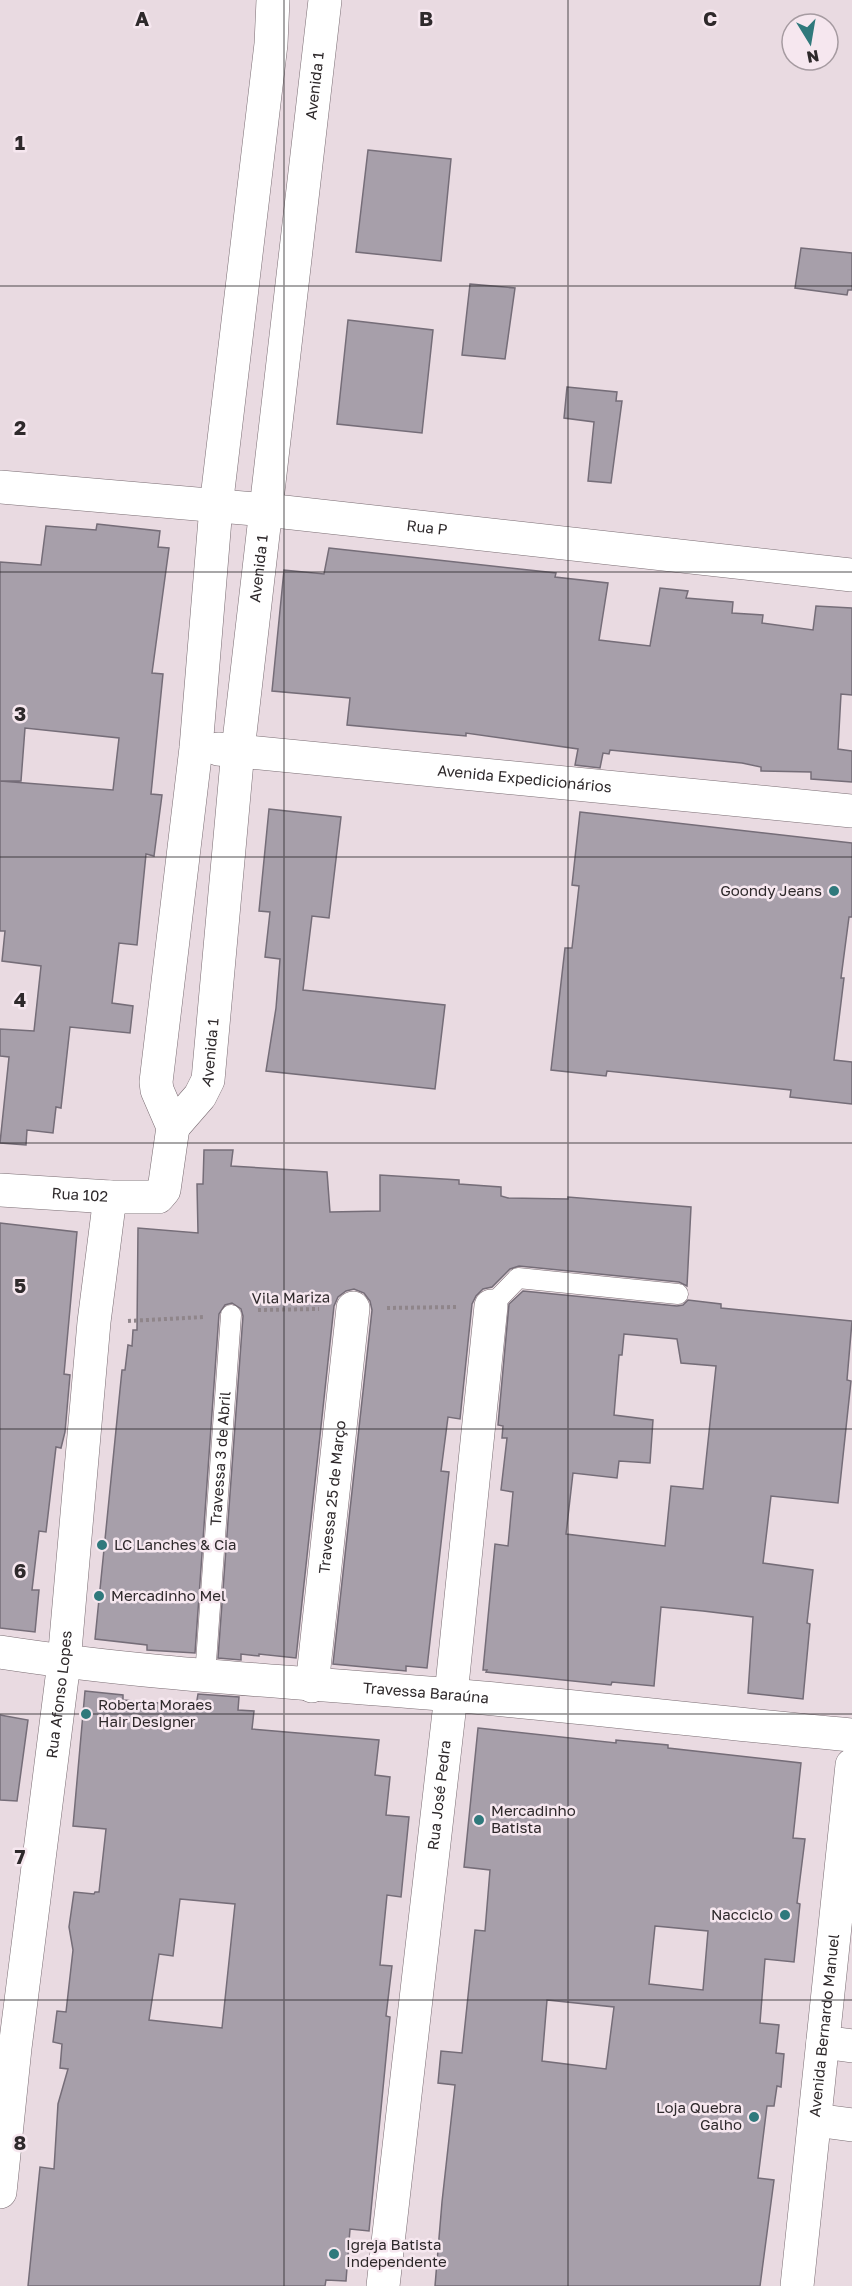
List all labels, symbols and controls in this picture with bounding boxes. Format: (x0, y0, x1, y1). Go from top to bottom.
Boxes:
text: A (135, 6, 149, 30)
text: B (419, 6, 433, 30)
text: C (703, 6, 717, 30)
north arrow (780, 12, 840, 72)
text: N (805, 46, 821, 68)
street label: Avenida 1 (301, 51, 327, 121)
text: 1 (15, 130, 25, 154)
text: 2 (14, 415, 26, 439)
street label: Rua P (406, 516, 449, 538)
street label: Avenida 1 (245, 534, 271, 603)
text: 3 (14, 701, 26, 725)
street label: Avenida Expedicionários (437, 761, 613, 795)
place label: Goondy Jeans (720, 881, 822, 899)
marker: Goondy Jeans (827, 884, 841, 898)
text: 4 (14, 987, 26, 1011)
street label: Avenida 1 (196, 1017, 222, 1089)
street label: Rua 102 (51, 1183, 109, 1205)
text: 5 (14, 1273, 26, 1297)
street label: Vila Mariza (252, 1287, 330, 1307)
street label: Travessa 3 de Abril (206, 1390, 234, 1526)
street label: Travessa 25 de Março (314, 1419, 349, 1575)
place label: LC Lanches & Cia (114, 1535, 237, 1553)
marker: LC Lanches & Cia (95, 1538, 109, 1552)
text: 6 (14, 1558, 26, 1582)
place label: Mercadinho Mel (111, 1586, 226, 1604)
marker: Mercadinho Mel (92, 1589, 106, 1603)
street label: Rua Afonso Lopes (42, 1630, 75, 1759)
street label: Travessa Baraúna (362, 1678, 490, 1706)
place label: Roberta Moraes Hair Designer (98, 1695, 212, 1730)
marker: Roberta Moraes Hair Designer (79, 1707, 93, 1721)
street label: Rua José Pedra (423, 1739, 454, 1851)
place label: Mercadinho Batista (491, 1801, 576, 1836)
marker: Mercadinho Batista (472, 1813, 486, 1827)
text: 7 (15, 1844, 26, 1868)
place label: Nacciclo (711, 1905, 773, 1923)
marker: Nacciclo (778, 1908, 792, 1922)
street label: Avenida Bernardo Manuel (805, 1933, 842, 2118)
place label: Loja Quebra Galho (656, 2098, 742, 2133)
marker: Loja Quebra Galho (747, 2110, 761, 2124)
text: 8 (14, 2130, 26, 2154)
place label: Igreja Batista Independente (346, 2235, 447, 2270)
marker: Igreja Batista Independente (327, 2247, 341, 2261)

